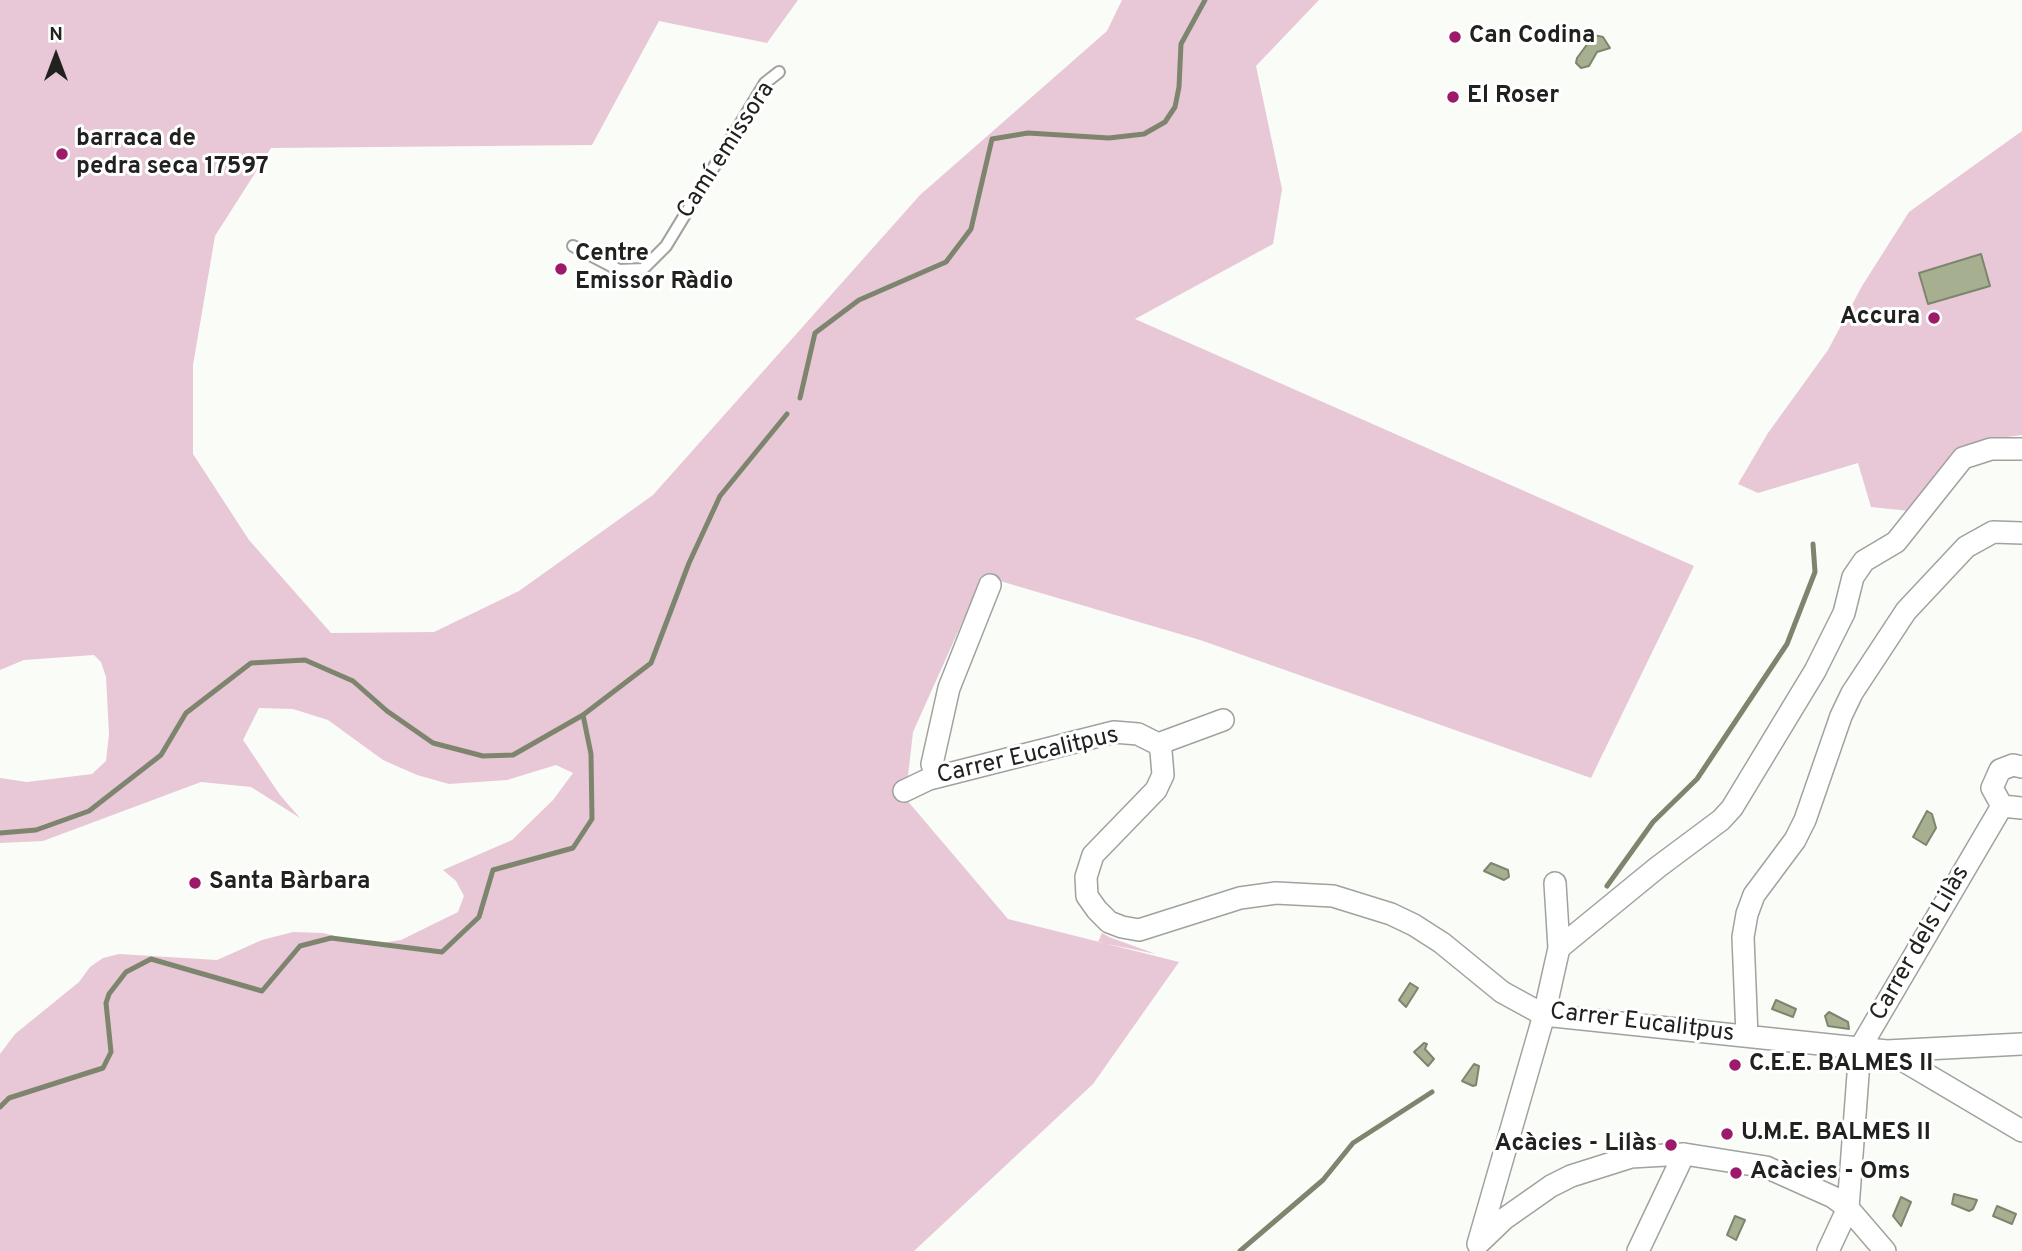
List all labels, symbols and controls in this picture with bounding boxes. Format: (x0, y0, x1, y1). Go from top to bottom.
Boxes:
north arrow (21, 21, 91, 91)
text: N (49, 23, 63, 47)
place label: Can Codina (1469, 23, 1595, 51)
marker: Can Codina (1447, 29, 1463, 45)
street label: Camí emissora (672, 77, 782, 225)
place label: El Roser (1467, 83, 1559, 111)
marker: El Roser (1445, 89, 1461, 105)
place label: barraca de pedra seca 17597 (76, 126, 269, 182)
marker: barraca de pedra seca 17597 (54, 146, 70, 162)
place label: Centre Emissor Ràdio (575, 241, 733, 297)
marker: Centre Emissor Ràdio (553, 261, 569, 277)
place label: Accura (1840, 304, 1920, 332)
marker: Accura (1926, 310, 1942, 326)
street label: Carrer Eucalitpus (934, 722, 1122, 792)
street label: Carrer dels Lilàs (1865, 862, 1977, 1026)
place label: Santa Bàrbara (209, 869, 370, 897)
marker: Santa Bàrbara (187, 875, 203, 891)
street label: Carrer Eucalitpus (1548, 998, 1736, 1050)
place label: C.E.E. BALMES II (1749, 1051, 1933, 1079)
marker: C.E.E. BALMES II (1727, 1057, 1743, 1073)
place label: U.M.E. BALMES II (1741, 1120, 1931, 1148)
marker: U.M.E. BALMES II (1719, 1126, 1735, 1142)
place label: Acàcies - Lilàs (1494, 1131, 1657, 1159)
marker: Acàcies - Lilàs (1663, 1137, 1679, 1153)
place label: Acàcies - Oms (1750, 1159, 1910, 1187)
marker: Acàcies - Oms (1728, 1165, 1744, 1181)

